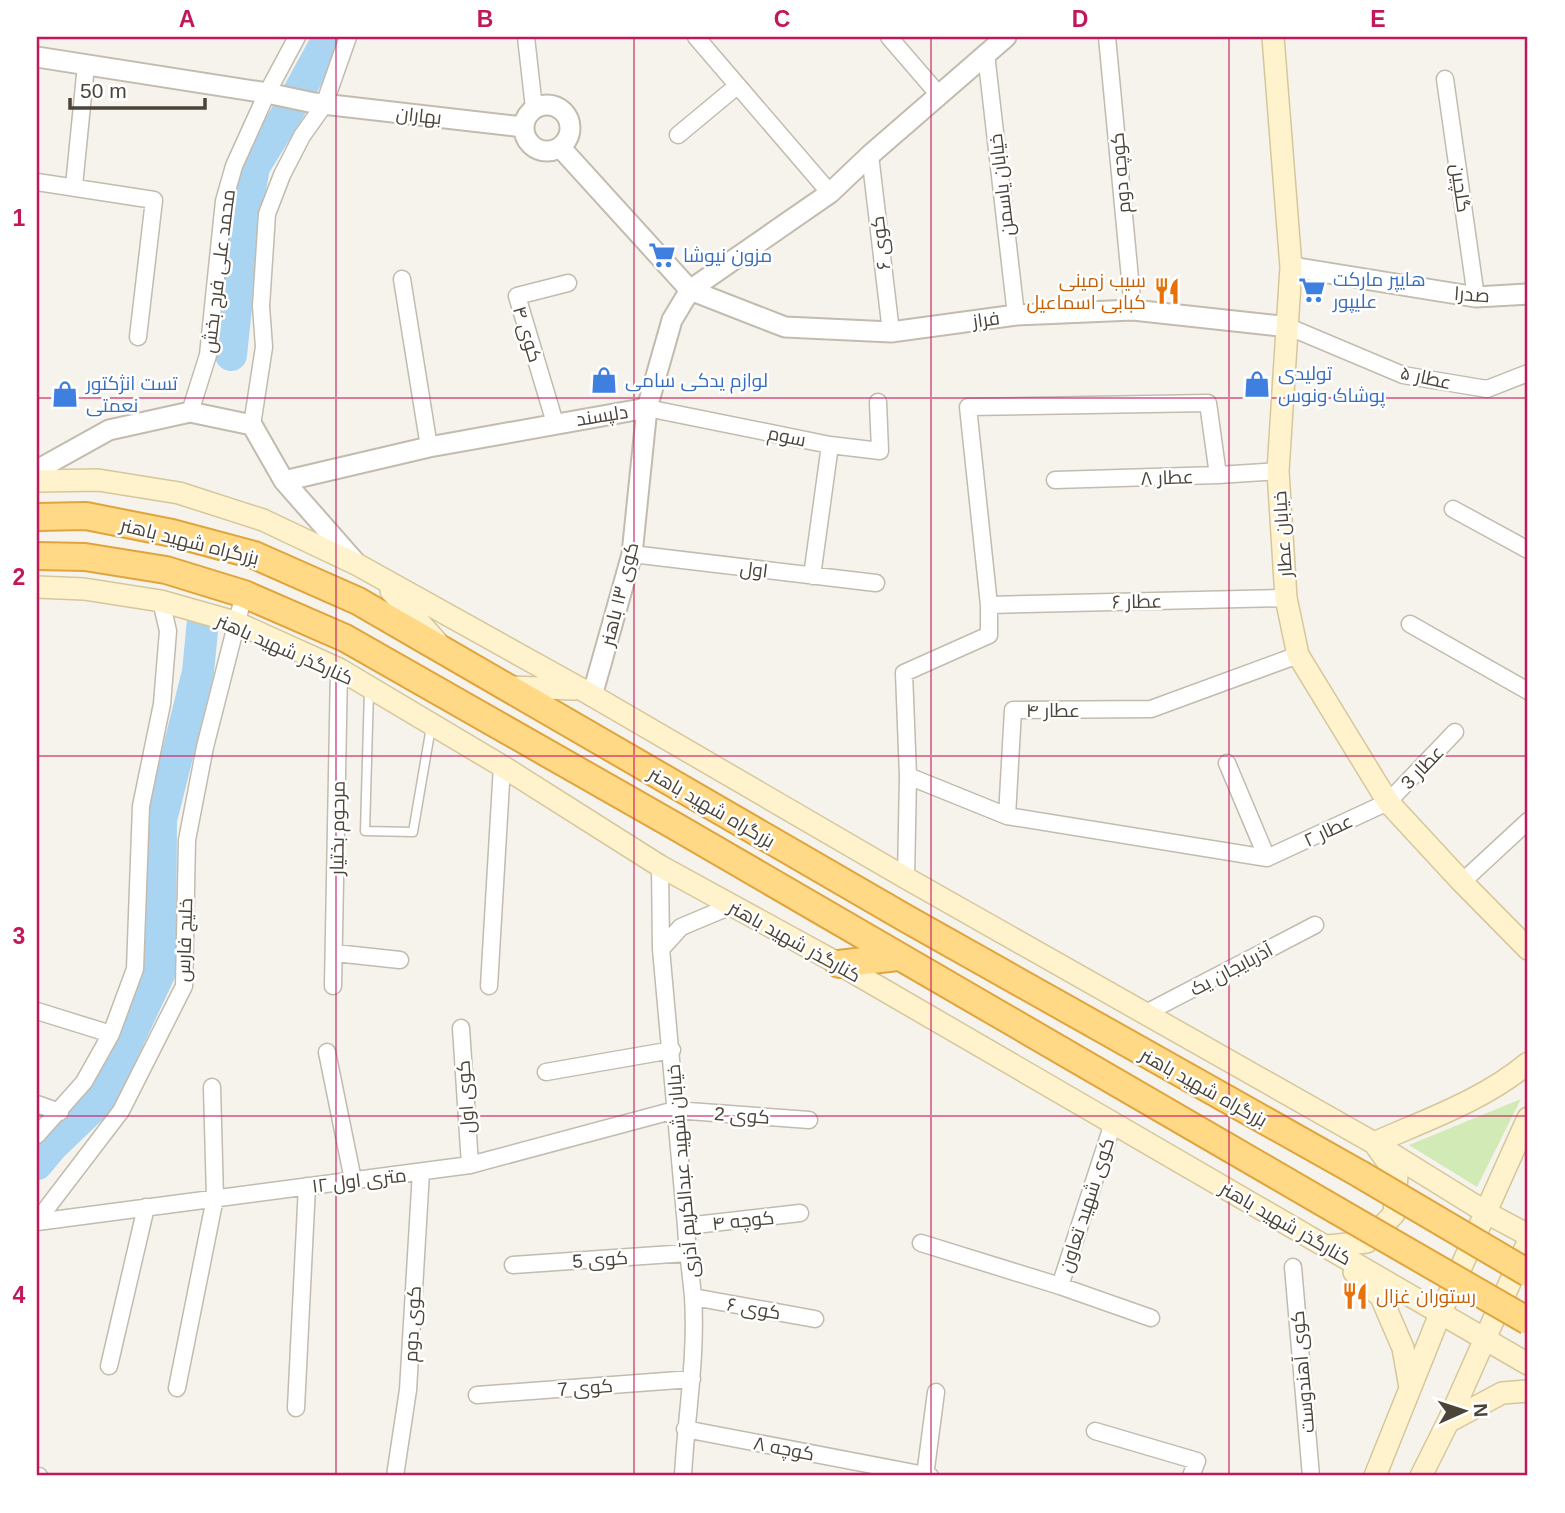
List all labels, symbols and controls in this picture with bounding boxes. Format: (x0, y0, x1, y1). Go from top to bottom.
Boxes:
text: A (179, 6, 195, 32)
text: B (477, 6, 493, 32)
text: C (774, 6, 790, 32)
text: D (1072, 6, 1088, 32)
text: E (1370, 6, 1386, 32)
scale bar (70, 66, 205, 110)
text: 50 m (80, 79, 127, 102)
street label: بهاران (395, 103, 443, 129)
street label: کوچه دوم (1107, 131, 1137, 214)
street label: خیابان یاسمن (985, 132, 1019, 237)
street label: گلچین (1445, 162, 1474, 214)
street label: محمد علی فرح بخش (198, 188, 242, 355)
text: 1 (13, 205, 26, 231)
street label: کوی ۶ (867, 215, 895, 271)
supermarket icon: مزون نیوشا (647, 240, 677, 270)
place label: مزون نیوشا (683, 245, 772, 267)
place label: هایپر مارکت علیپور (1332, 269, 1426, 313)
place label: سیب زمینی کبابی اسماعیل (1026, 270, 1146, 314)
supermarket icon: هایپر مارکت علیپور (1297, 275, 1327, 305)
restaurant icon: سیب زمینی کبابی اسماعیل (1152, 276, 1182, 306)
street label: صدرا (1453, 283, 1491, 307)
street label: کوی ۴ (508, 303, 546, 365)
street label: فراز (970, 307, 1001, 333)
street label: عطار ۵ (1398, 362, 1453, 394)
place label: تولیدی پوشاک ونوس (1278, 363, 1385, 408)
shop icon: لوازم یدکی سامی (589, 365, 619, 395)
shop icon: تولیدی پوشاک ونوس (1242, 369, 1272, 399)
place label: لوازم یدکی سامی (625, 370, 768, 394)
place label: تست انژکتور نعمتی (85, 373, 178, 417)
shop icon: تست انژکتور نعمتی (50, 379, 80, 409)
street label: دلپسند (575, 401, 630, 431)
street label: سوم (765, 422, 808, 454)
street label: عطار ۸ (1140, 466, 1194, 490)
street label: خیابان عطار (1269, 490, 1297, 579)
street label: بزرگراه شهید باهنر (117, 514, 261, 570)
street label: کوی ۱۳ باهنر (596, 540, 643, 649)
street label: اول (739, 557, 769, 583)
text: 2 (13, 564, 25, 590)
street label: عطار ۶ (1112, 591, 1162, 613)
street label: کنارگذر شهید باهنر (212, 609, 357, 690)
street label: عطار ۴ (1026, 700, 1080, 722)
street label: عطار 3 (1397, 741, 1449, 794)
street label: بزرگراه شهید باهنر (644, 762, 779, 853)
street label: مرحوم بختیار (326, 780, 352, 877)
street label: عطار ۲ (1300, 810, 1356, 852)
street label: کنارگذر شهید باهنر (724, 896, 864, 987)
street label: خلیج فارس (173, 898, 199, 983)
text: 3 (13, 923, 25, 949)
street label: آذربایجان یک (1186, 939, 1277, 1001)
street label: بزرگراه شهید باهنر (1135, 1043, 1271, 1132)
street label: کوی اول (452, 1060, 480, 1134)
street label: خیابان شهید عبدالکریم آذری (663, 1063, 705, 1279)
street label: کوی 2 (713, 1103, 771, 1129)
street label: کوی شهید تعاون (1055, 1135, 1119, 1275)
street label: ۱۲ متری اول (311, 1164, 408, 1198)
street label: کنارگذر شهید باهنر (1215, 1177, 1355, 1270)
street label: کوچه ۴ (711, 1207, 775, 1236)
street label: کوی 5 (571, 1247, 629, 1273)
restaurant icon: رستوران غزال (1340, 1281, 1370, 1311)
text: 4 (13, 1282, 26, 1308)
street label: کوی دوم (400, 1285, 428, 1363)
place label: رستوران غزال (1376, 1286, 1476, 1308)
street label: کوی ۶ (725, 1293, 782, 1325)
street label: کوی آهندوست (1287, 1310, 1319, 1434)
street label: کوی 7 (556, 1375, 614, 1401)
north arrow (1428, 1376, 1498, 1446)
text: N (1470, 1403, 1491, 1418)
street label: کوچه ۸ (751, 1432, 816, 1467)

